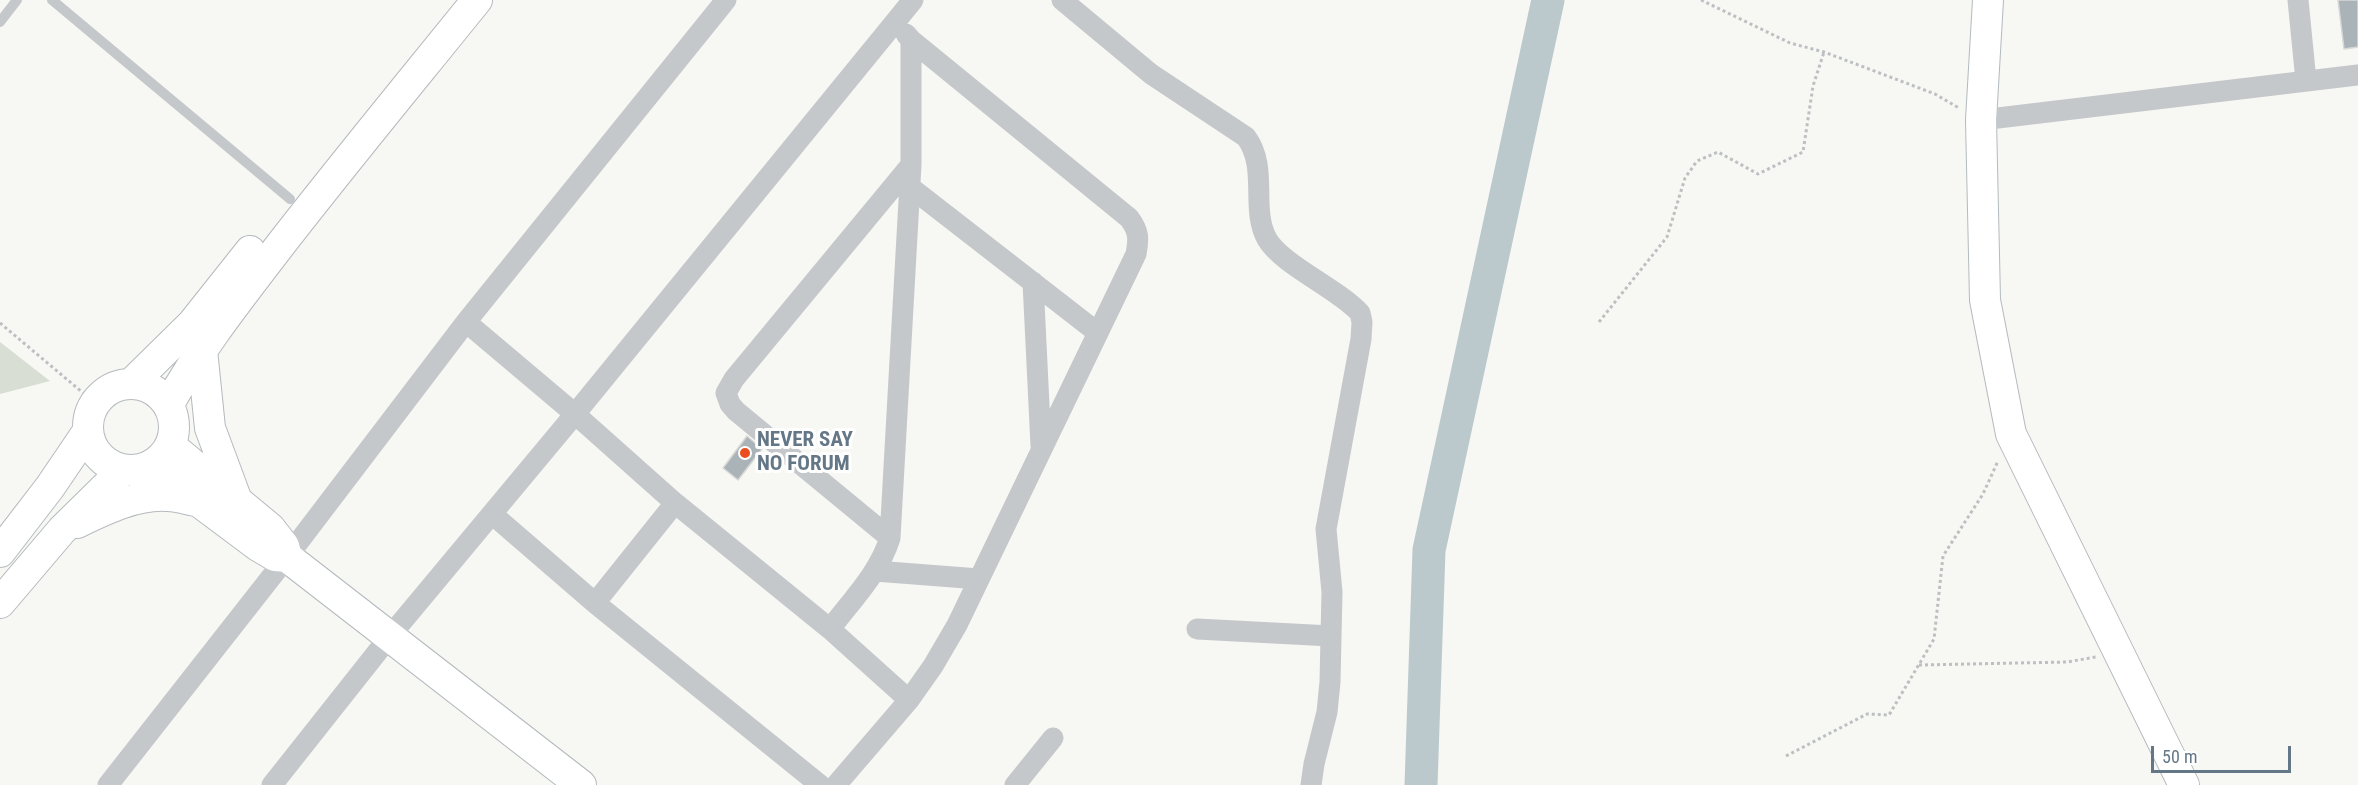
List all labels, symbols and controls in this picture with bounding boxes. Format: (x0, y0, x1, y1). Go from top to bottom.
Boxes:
place label: NEVER SAY NO FORUM (757, 428, 853, 478)
marker: NEVER SAY NO FORUM (738, 446, 752, 460)
scale bar (2154, 734, 2294, 772)
text: 50 m (2162, 746, 2197, 767)

